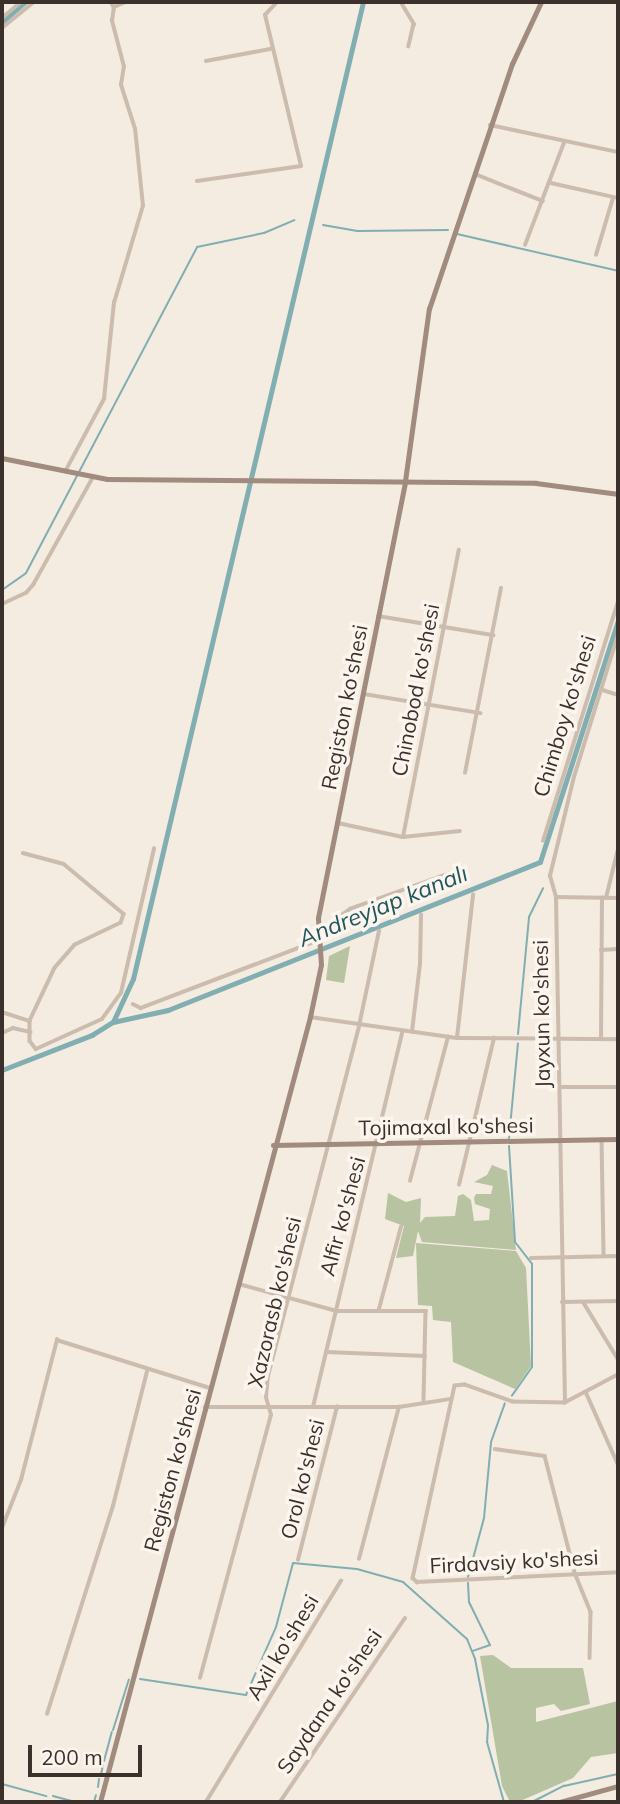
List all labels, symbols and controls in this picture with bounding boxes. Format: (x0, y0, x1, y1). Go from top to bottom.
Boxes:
street label: Chinobod ko'shesi (386, 602, 444, 778)
street label: Registon ko'shesi (316, 622, 372, 792)
street label: Chimboy ko'shesi (527, 632, 601, 800)
water label: Andreyjap kanalı (294, 860, 472, 952)
street label: Jayxun ko'shesi (527, 940, 555, 1088)
street label: Tojimaxal ko'shesi (358, 1112, 534, 1140)
street label: Alfir ko'shesi (314, 1154, 370, 1278)
street label: Xazorasb ko'shesi (242, 1214, 306, 1390)
street label: Registon ko'shesi (138, 1386, 206, 1554)
street label: Orol ko'shesi (275, 1416, 329, 1542)
street label: Firdavsiy ko'shesi (429, 1544, 599, 1578)
street label: Axil ko'shesi (241, 1590, 323, 1704)
street label: Saydana ko'shesi (271, 1624, 387, 1778)
scale bar (32, 1730, 145, 1774)
text: 200 m (41, 1744, 103, 1770)

